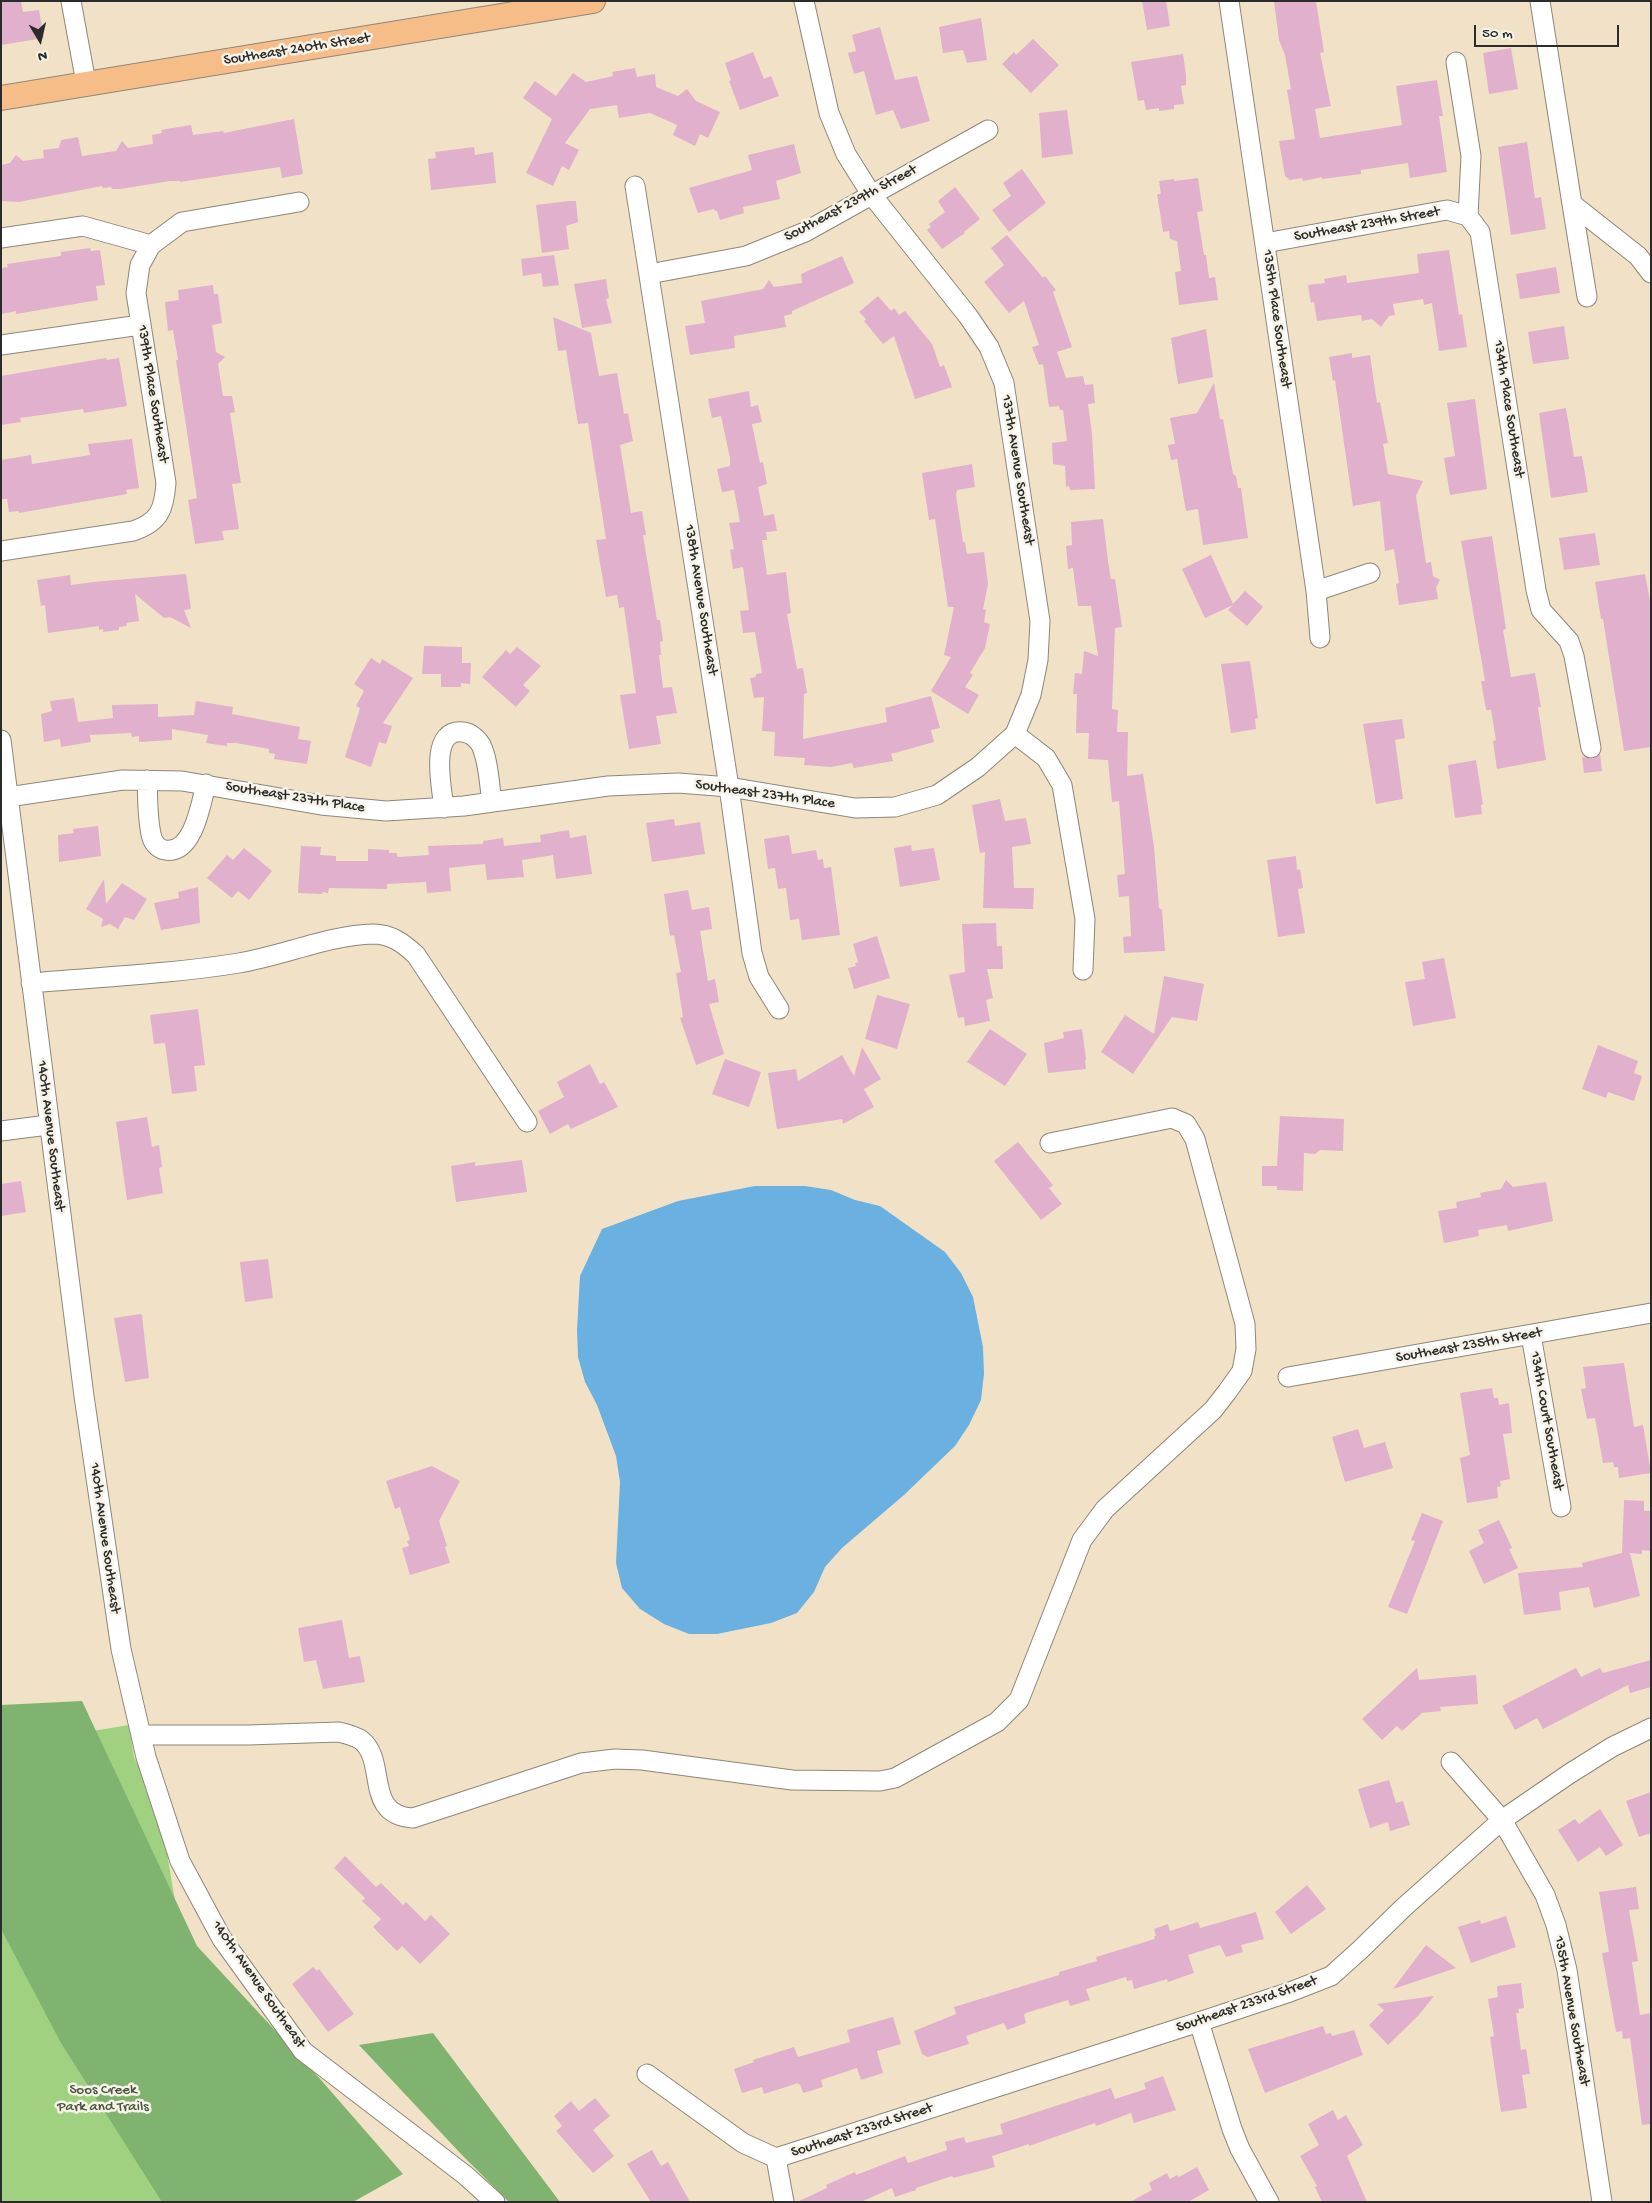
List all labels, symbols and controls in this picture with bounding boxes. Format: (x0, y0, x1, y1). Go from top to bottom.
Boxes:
north arrow (15, 15, 65, 65)
scale bar (1477, 15, 1622, 47)
text: 50 m (1482, 25, 1513, 43)
street label: Southeast 240th Street (223, 30, 371, 70)
text: N (37, 46, 48, 64)
street label: Southeast 239th Street (782, 161, 920, 247)
street label: Southeast 239th Street (1293, 203, 1441, 247)
street label: 135th Place Southeast (1257, 249, 1295, 389)
street label: 139th Place Southeast (132, 324, 172, 464)
street label: 134th Place Southeast (1488, 339, 1528, 479)
street label: 137th Avenue Southeast (996, 394, 1038, 546)
street label: 138th Avenue Southeast (679, 523, 721, 677)
street label: Southeast 237th Place (694, 776, 836, 814)
street label: Southeast 237th Place (224, 778, 366, 818)
street label: 140th Avenue Southeast (32, 1060, 68, 1212)
street label: Southeast 235th Street (1395, 1324, 1543, 1368)
street label: 134th Court Southeast (1525, 1350, 1567, 1492)
street label: 140th Avenue Southeast (85, 1462, 123, 1614)
street label: 140th Avenue Southeast (207, 1918, 309, 2052)
street label: 135th Avenue Southeast (1549, 1935, 1593, 2087)
street label: Southeast 233rd Street (1174, 1972, 1320, 2038)
park label: Soos Creek Park and Trails (57, 2082, 149, 2117)
street label: Southeast 233rd Street (789, 2100, 935, 2162)

